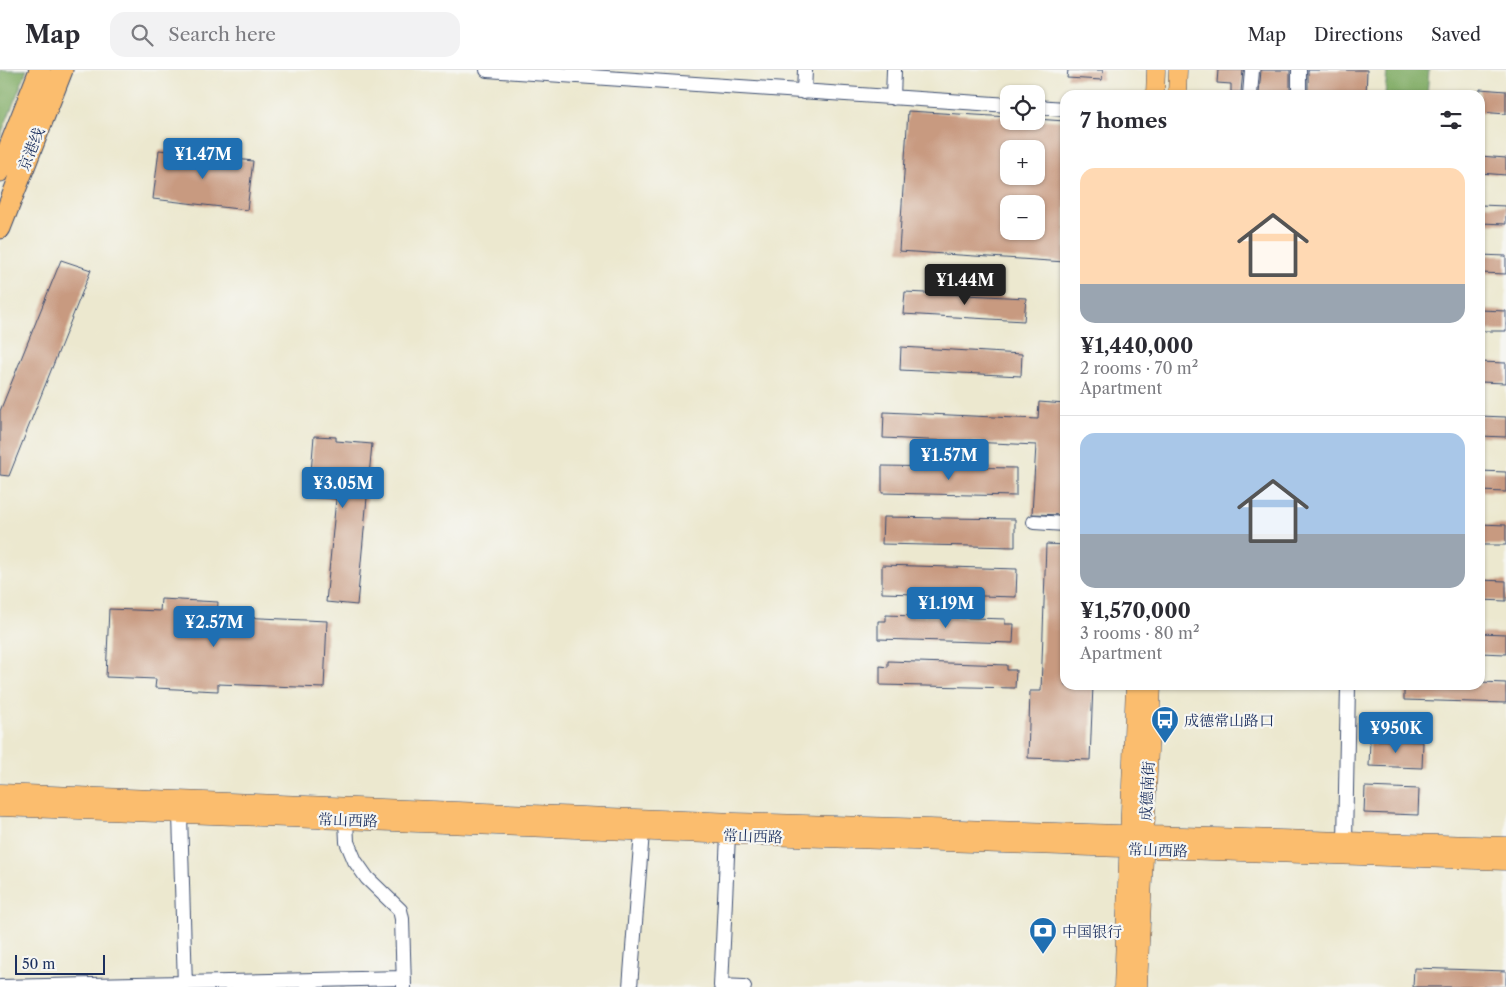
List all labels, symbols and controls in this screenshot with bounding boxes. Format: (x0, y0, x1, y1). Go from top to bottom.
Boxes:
search box (110, 12, 460, 57)
text: Map (25, 20, 80, 49)
icon: search (128, 21, 156, 49)
text: Search here (168, 23, 276, 46)
text: Map (1247, 24, 1286, 46)
text: Directions (1314, 24, 1403, 46)
text: Saved (1431, 24, 1481, 46)
map controls (1000, 85, 1045, 240)
button: locate (1000, 85, 1045, 130)
icon: filters (1437, 106, 1465, 134)
text: 7 homes (1080, 108, 1167, 133)
street label: 京港线 (14, 125, 48, 173)
pin: ¥1.47M (162, 138, 244, 180)
button: + (1000, 140, 1045, 185)
text: ¥1.47M (174, 144, 232, 164)
button: − (1000, 195, 1045, 240)
icon: home (1228, 200, 1318, 290)
pin: ¥1.44M (924, 264, 1006, 306)
text: ¥1.44M (936, 270, 994, 290)
text: ¥1,440,000 (1080, 333, 1193, 358)
text: 2 rooms · 70 m² (1080, 358, 1198, 378)
text: Apartment (1080, 378, 1162, 398)
pin: ¥1.57M (908, 438, 990, 481)
text: ¥1.57M (921, 445, 977, 465)
pin: ¥3.05M (302, 466, 384, 509)
icon: home (1228, 466, 1318, 556)
text: ¥3.05M (313, 473, 373, 493)
pin: ¥1.19M (905, 586, 987, 629)
text: ¥1.19M (918, 593, 974, 613)
text: ¥1,570,000 (1080, 598, 1191, 623)
pin: ¥2.57M (173, 606, 255, 648)
text: ¥2.57M (184, 612, 244, 632)
text: 3 rooms · 80 m² (1080, 623, 1199, 643)
text: Apartment (1080, 643, 1162, 663)
bus stop icon: 成德常山路口 (1150, 705, 1180, 744)
place label: 成德常山路口 (1184, 711, 1274, 730)
pin: ¥950K (1361, 712, 1431, 754)
text: ¥950K (1370, 718, 1422, 738)
street label: 成德南街 (1136, 761, 1158, 821)
street label: 常山西路 (318, 809, 378, 831)
street label: 常山西路 (723, 825, 783, 847)
street label: 常山西路 (1128, 839, 1188, 861)
bank icon: 中国银行 (1028, 916, 1058, 955)
place label: 中国银行 (1062, 922, 1122, 941)
scale bar (15, 952, 105, 975)
text: 50 m (22, 955, 55, 973)

